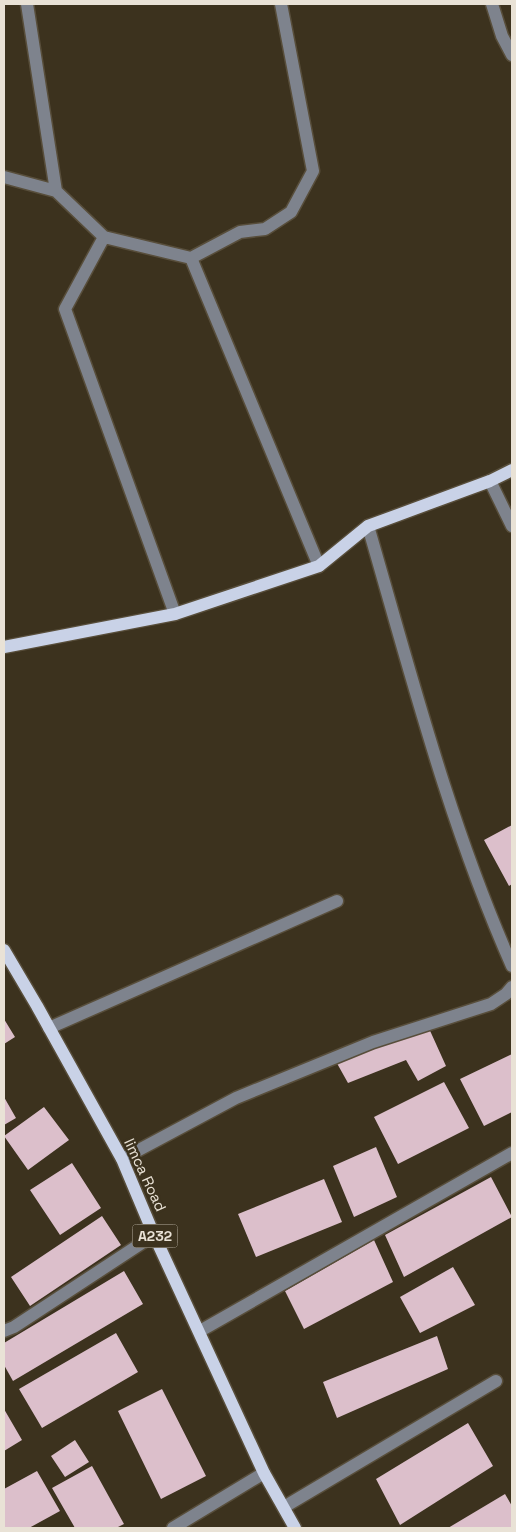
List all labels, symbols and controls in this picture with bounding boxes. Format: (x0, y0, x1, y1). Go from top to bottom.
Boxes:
street label: limca Road (120, 1135, 171, 1214)
road number: A232 (132, 1224, 178, 1248)

